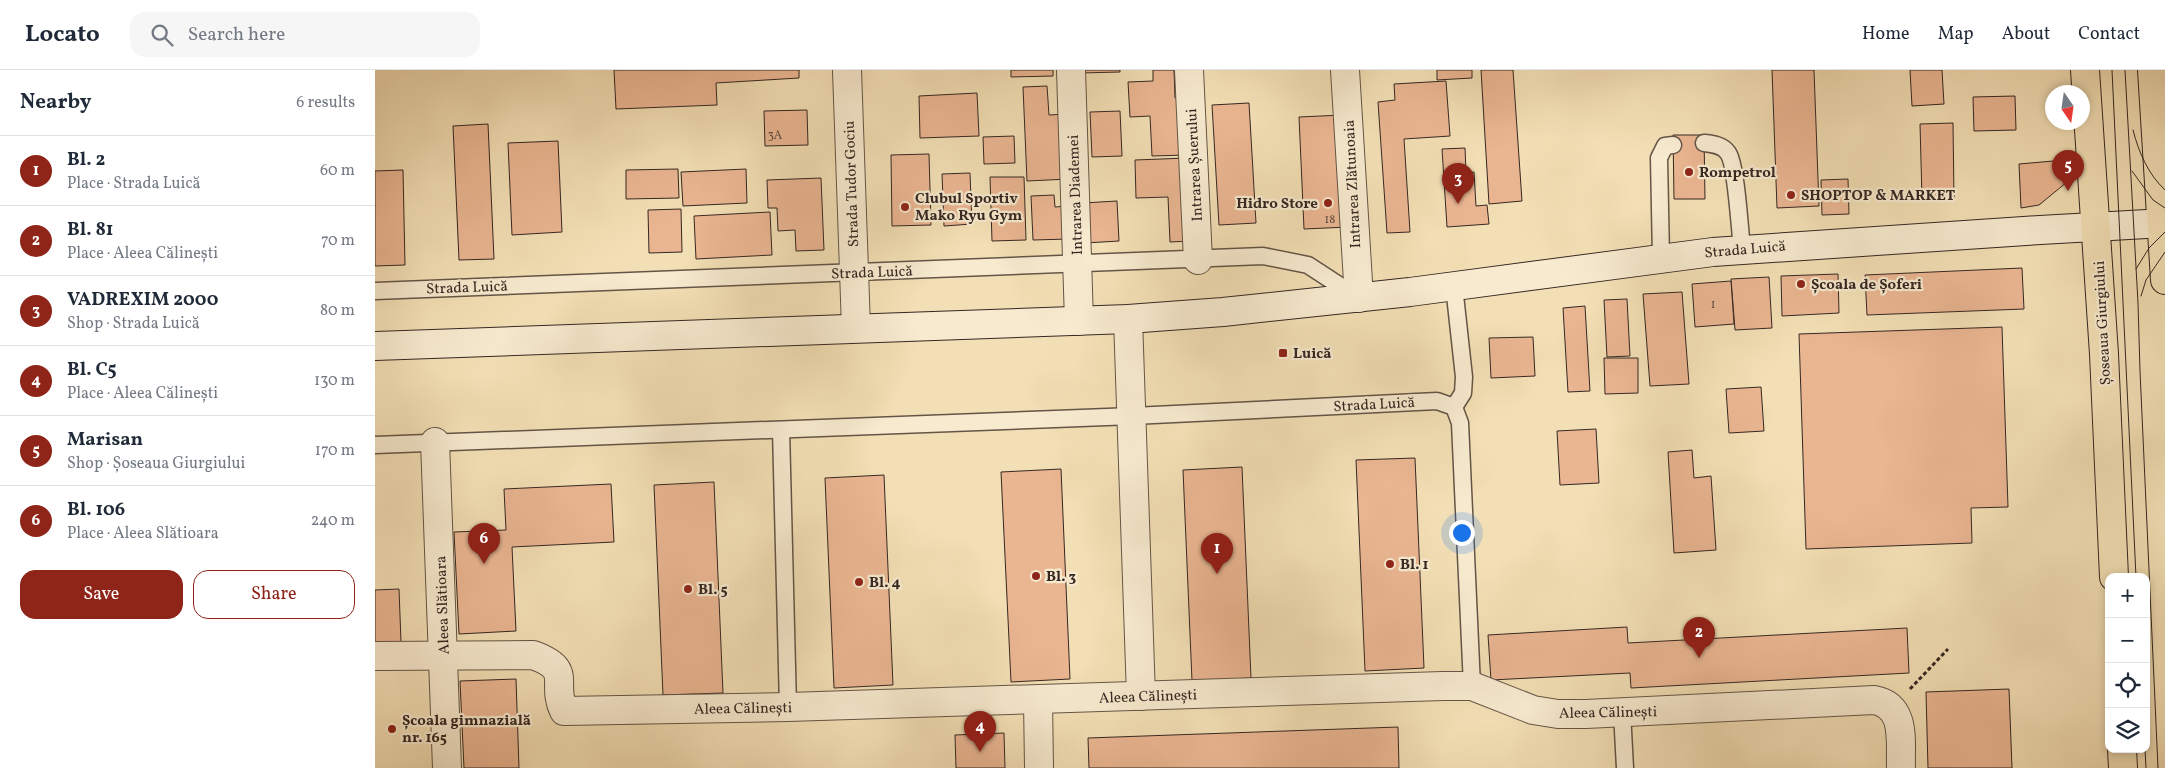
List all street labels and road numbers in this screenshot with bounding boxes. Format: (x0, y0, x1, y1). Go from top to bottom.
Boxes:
street label: Intrarea Șuerului (1182, 108, 1209, 222)
street label: Intrarea Zlătunoaia (1340, 119, 1367, 249)
street label: Strada Tudor Gociu (840, 120, 865, 248)
street label: Intrarea Diademei (1064, 134, 1089, 256)
street label: Strada Luică (1703, 236, 1787, 265)
street label: Șoseaua Giurgiului (2090, 260, 2117, 386)
street label: Strada Luică (831, 262, 913, 285)
street label: Strada Luică (426, 277, 508, 300)
street label: Strada Luică (1333, 393, 1415, 418)
street label: Aleea Slătioara (431, 555, 456, 655)
street label: Aleea Călinești (1099, 685, 1198, 710)
street label: Aleea Călinești (694, 698, 792, 721)
street label: Aleea Călinești (1559, 702, 1657, 725)

